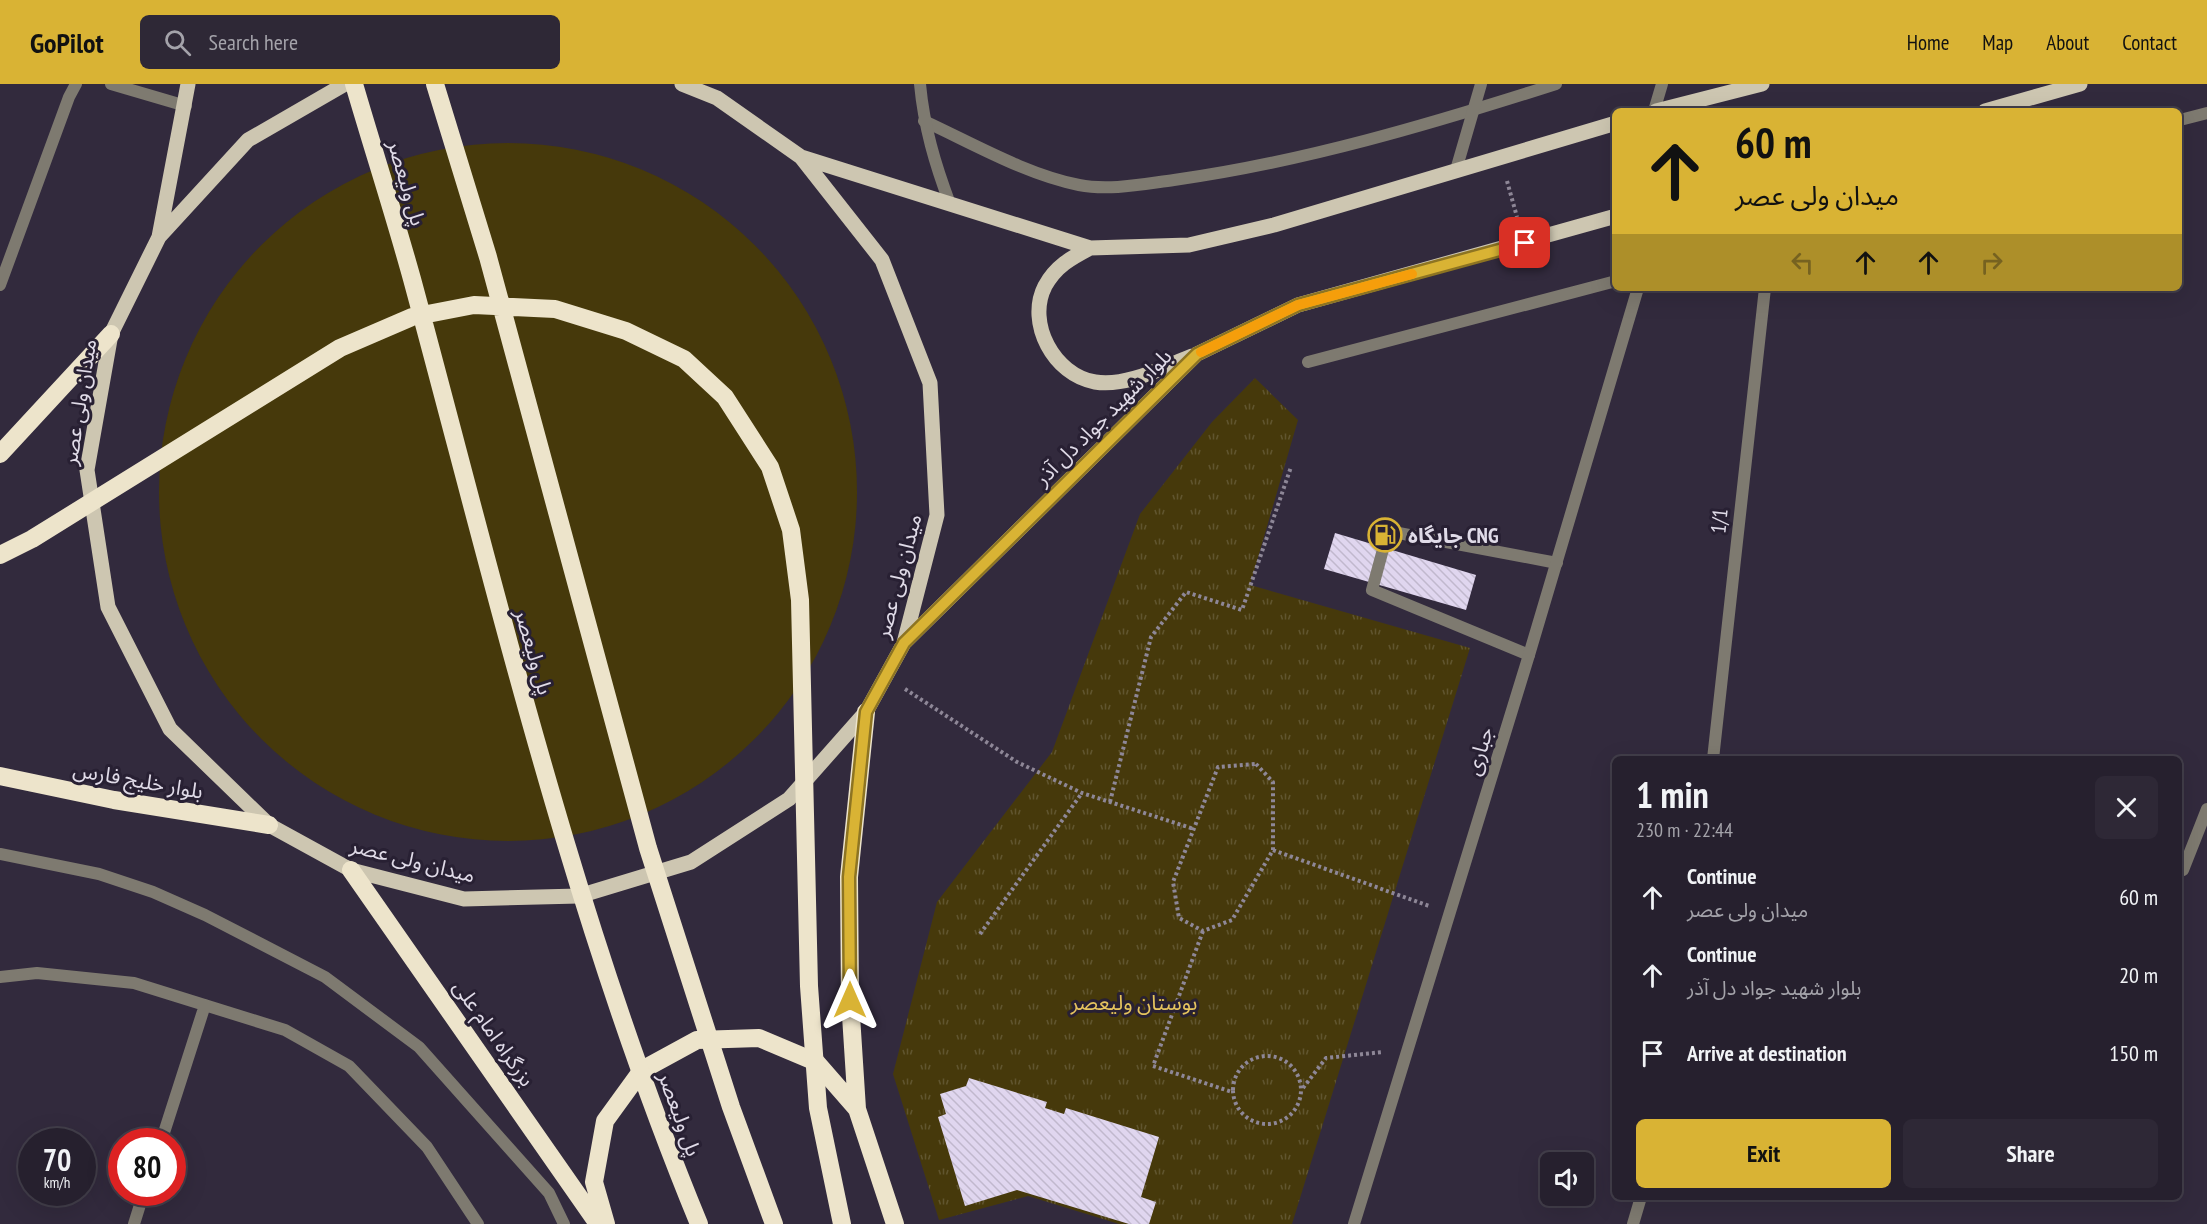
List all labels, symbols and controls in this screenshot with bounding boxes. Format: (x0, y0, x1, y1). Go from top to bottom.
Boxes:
search box (140, 15, 560, 69)
text: GoPilot (30, 24, 104, 61)
icon: search (161, 26, 194, 59)
text: Search here (209, 28, 298, 56)
text: Home (1907, 29, 1949, 56)
text: Map (1982, 29, 2013, 56)
text: About (2046, 29, 2089, 56)
text: Contact (2122, 29, 2177, 56)
text: 60 m (1735, 115, 1812, 170)
icon: ahead (1636, 132, 1714, 210)
street label: پل ولیعصر (381, 136, 432, 229)
text: میدان ولی عصر (1735, 178, 1899, 212)
pin (1499, 217, 1550, 268)
icon: arrive (1508, 226, 1541, 259)
icon: left (1786, 246, 1819, 279)
icon: ahead (1849, 246, 1882, 279)
icon: ahead (1912, 246, 1945, 279)
icon: right (1975, 246, 2008, 279)
street label: میدان ولی عصر (56, 337, 102, 468)
street label: بلوار شهید جواد دل آذر (1028, 343, 1177, 492)
street label: 1/1 (1704, 507, 1734, 535)
street label: میدان ولی عصر (868, 511, 928, 642)
fuel station icon: جایگاه CNG (1367, 517, 1403, 553)
place label: جایگاه CNG (1408, 522, 1498, 549)
street label: پل ولیعصر (508, 605, 559, 698)
street label: جباری (1459, 723, 1499, 779)
street label: بلوار خلیج فارس (71, 755, 205, 807)
text: 1 min (1636, 771, 1709, 818)
button: close (2095, 776, 2158, 839)
text: 230 m · 22:44 (1636, 817, 1733, 843)
street label: میدان ولی عصر (347, 831, 478, 889)
text: Continue (1687, 862, 1757, 890)
icon: ahead (1636, 881, 1669, 914)
text: 60 m (2119, 883, 2158, 911)
text: میدان ولی عصر (1687, 897, 1808, 923)
text: Continue (1687, 940, 1757, 968)
icon: ahead (1636, 959, 1669, 992)
text: 20 m (2119, 961, 2158, 989)
position arrow (818, 968, 882, 1032)
street label: بزرگراه امام علی (445, 974, 541, 1093)
text: بلوار شهید جواد دل آذر (1687, 975, 1861, 1001)
park label: بوستان ولیعصر (1070, 989, 1197, 1016)
icon: arrive (1636, 1037, 1669, 1070)
text: Arrive at destination (1687, 1039, 1847, 1067)
text: 150 m (2109, 1039, 2158, 1067)
street label: پل ولیعصر (652, 1067, 708, 1160)
button: Exit (1636, 1119, 1891, 1188)
button: Share (1903, 1119, 2158, 1188)
speed limit sign: 80 (108, 1128, 186, 1206)
text: 70 (43, 1140, 71, 1179)
map controls (1540, 1152, 1594, 1206)
button: sound (1540, 1152, 1594, 1206)
text: km/h (44, 1173, 70, 1192)

